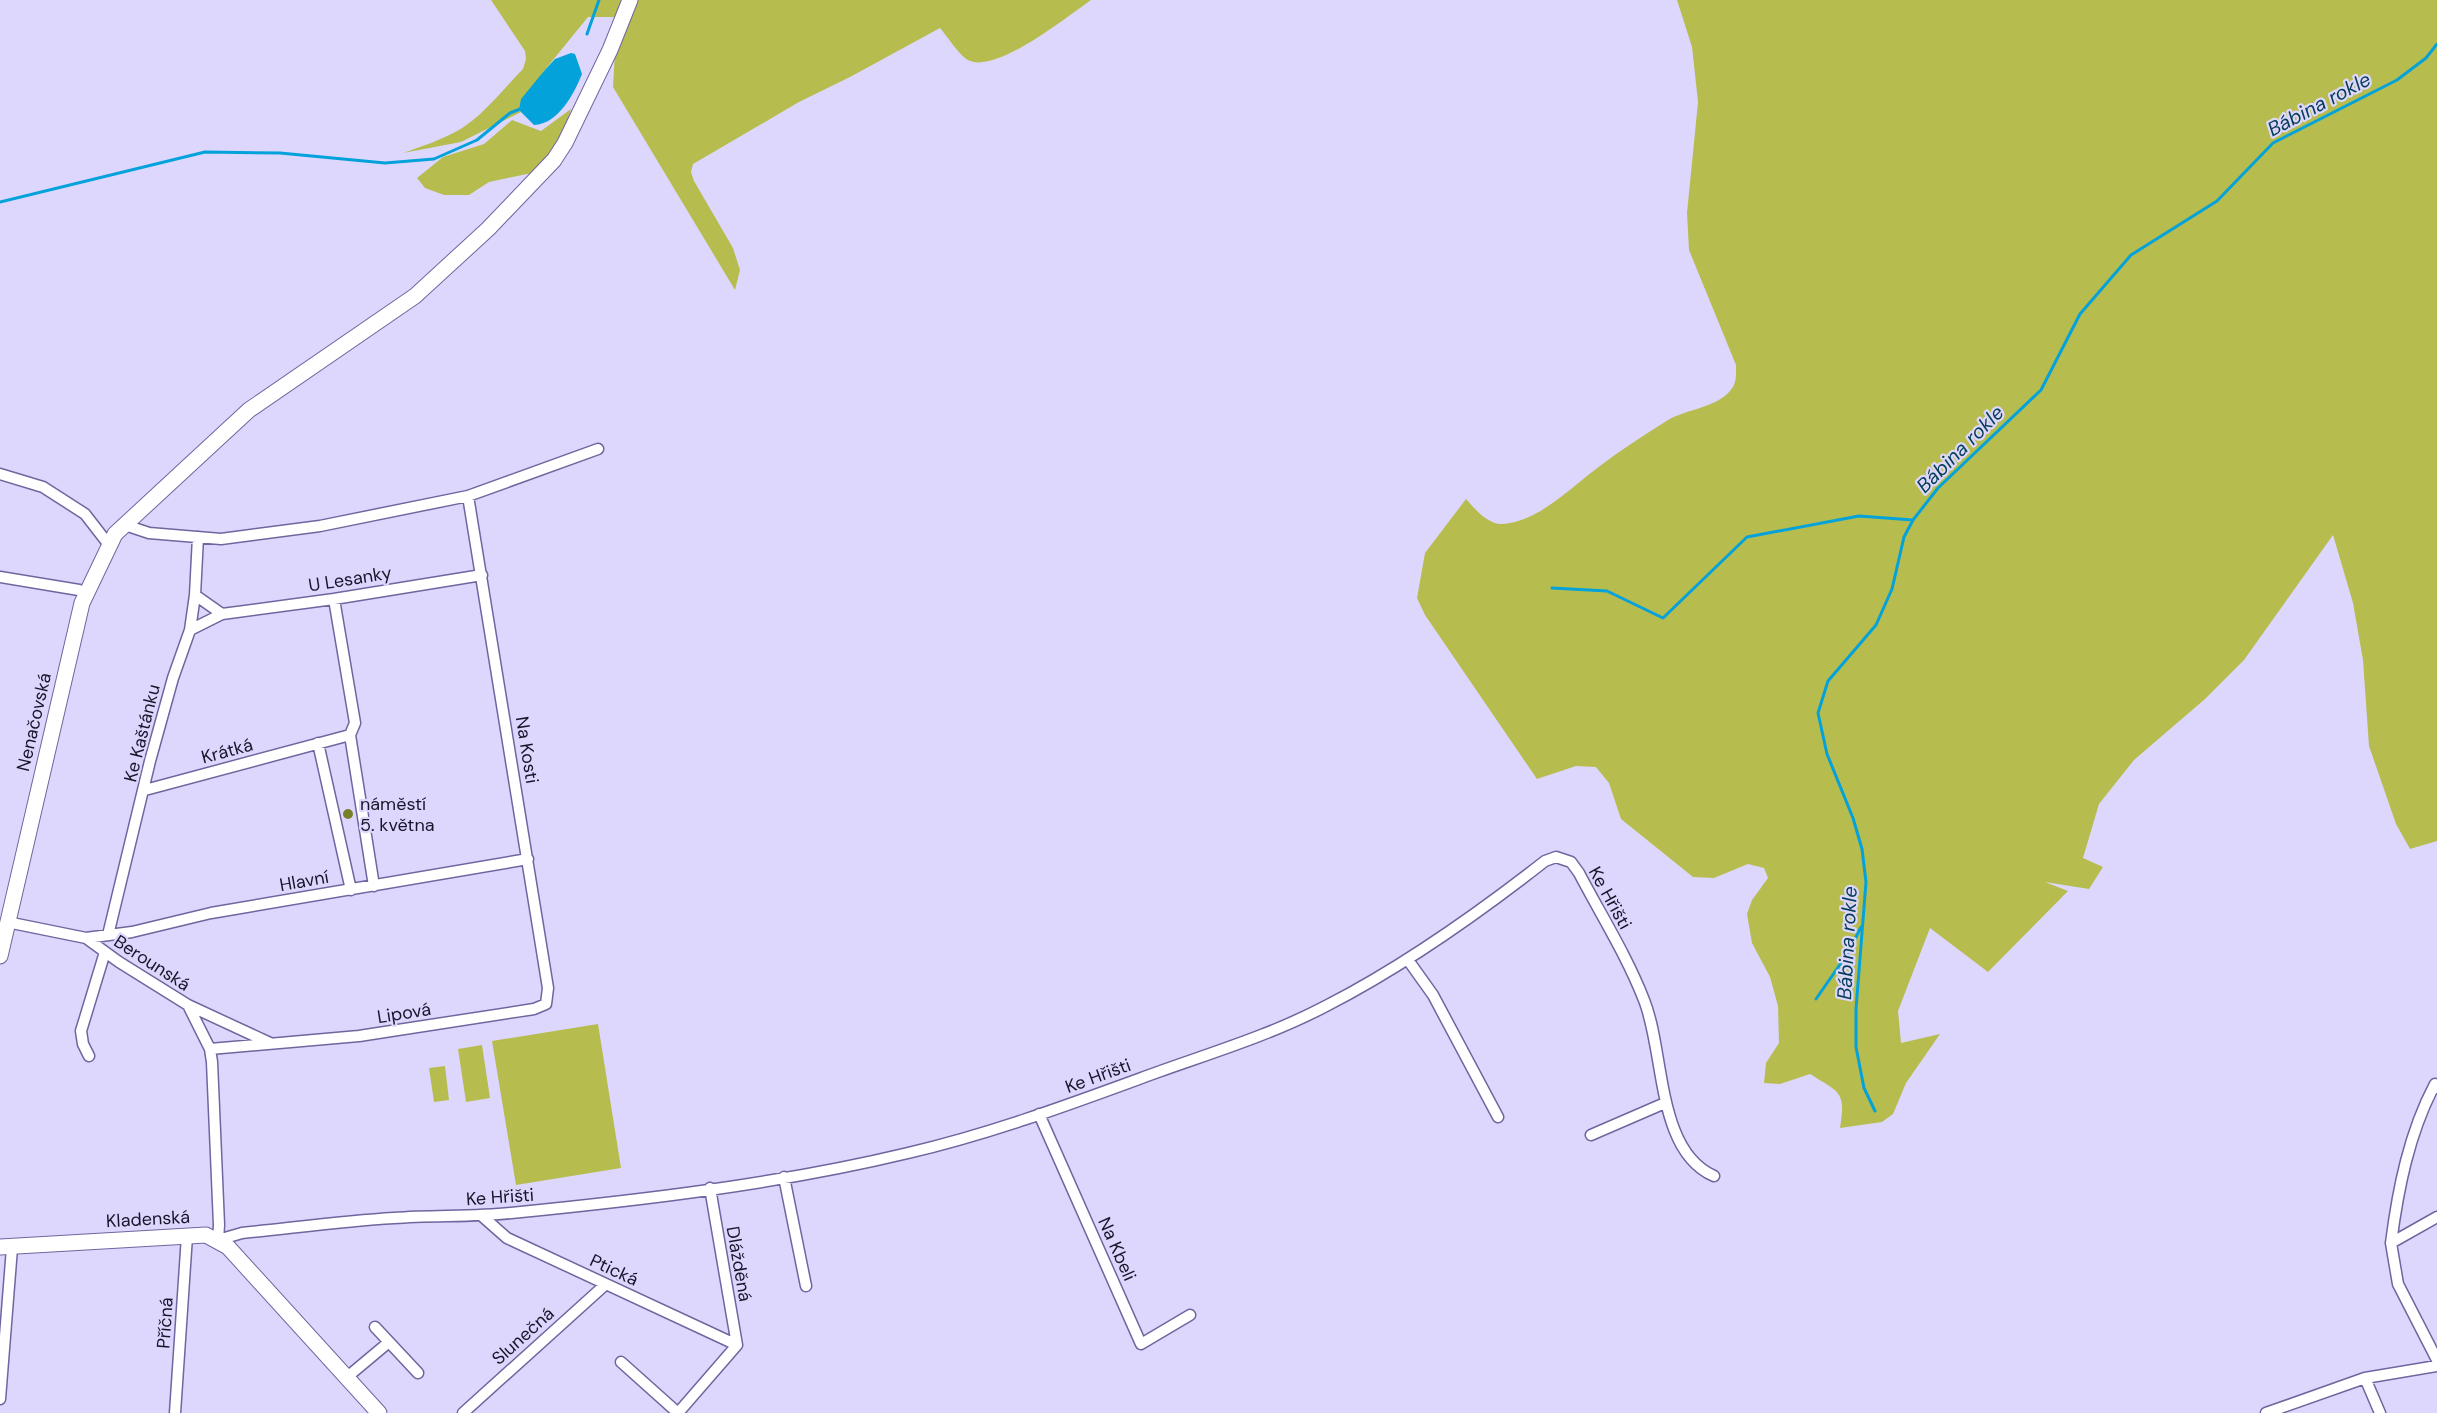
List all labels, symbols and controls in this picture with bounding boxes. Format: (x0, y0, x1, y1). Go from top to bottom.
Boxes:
water label: Bábina rokle (2263, 66, 2375, 142)
water label: Bábina rokle (1911, 400, 2009, 498)
street label: U Lesanky (307, 561, 393, 597)
street label: Nenačovská (11, 671, 57, 773)
street label: Ke Kaštánku (118, 682, 166, 784)
street label: Na Kosti (510, 715, 544, 785)
street label: Krátká (199, 733, 255, 769)
place label: náměstí 5. května (360, 792, 435, 837)
marker: náměstí 5. května (341, 807, 355, 821)
street label: Ke Hřišti (1583, 862, 1637, 934)
street label: Hlavní (278, 865, 330, 897)
water label: Bábina rokle (1831, 886, 1863, 1000)
street label: Berounská (109, 929, 195, 997)
street label: Lipová (375, 997, 433, 1029)
street label: Ke Hřišti (1062, 1053, 1134, 1099)
street label: Ke Hřišti (465, 1183, 535, 1211)
street label: Kladenská (105, 1205, 191, 1233)
street label: Na Kbeli (1092, 1213, 1142, 1285)
street label: Dlážděná (721, 1224, 757, 1304)
street label: Ptická (586, 1248, 642, 1292)
street label: Příčná (151, 1296, 179, 1350)
street label: Slunečná (487, 1302, 559, 1370)

